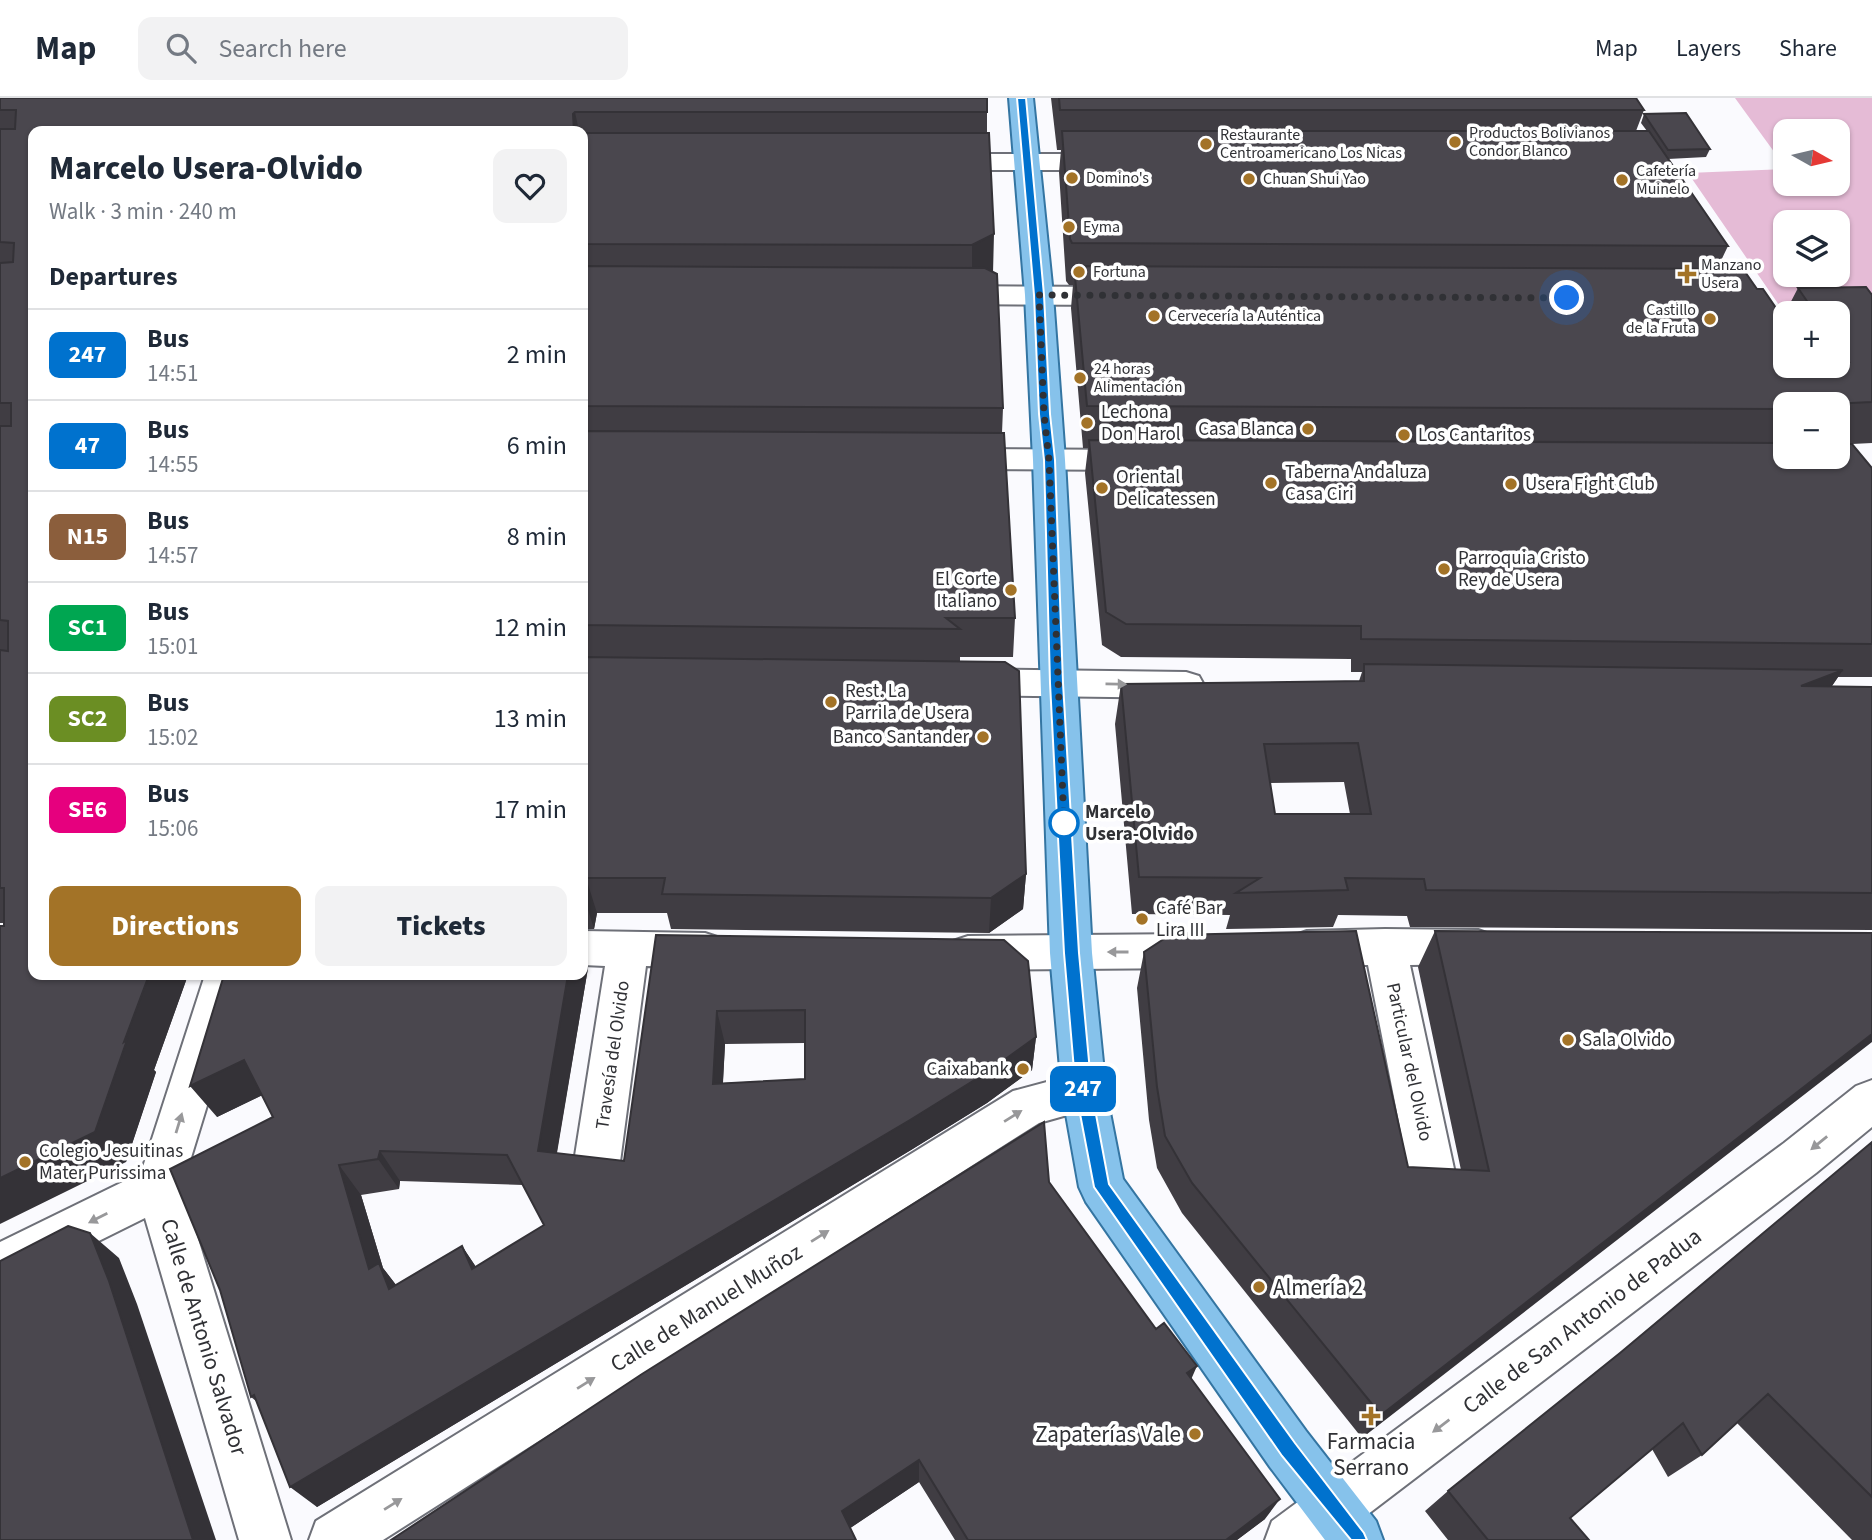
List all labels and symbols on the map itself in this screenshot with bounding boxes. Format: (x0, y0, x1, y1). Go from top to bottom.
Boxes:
north arrow (1773, 119, 1850, 196)
place label: Productos Bolivianos Condor Blanco (1469, 122, 1611, 162)
place label: Restaurante Centroamericano Los Nicas (1220, 124, 1402, 164)
marker: Productos Bolivianos Condor Blanco (1447, 134, 1463, 150)
marker: Restaurante Centroamericano Los Nicas (1198, 136, 1214, 152)
place label: Cafetería Muinelo (1636, 160, 1696, 200)
place label: Domino's (1086, 167, 1149, 189)
place label: Chuan Shui Yao (1263, 168, 1366, 190)
marker: Domino's (1064, 170, 1080, 186)
marker: Chuan Shui Yao (1241, 171, 1257, 187)
marker: Cafetería Muinelo (1614, 172, 1630, 188)
place label: Eyma (1083, 216, 1120, 238)
marker: Eyma (1061, 219, 1077, 235)
place label: Manzano Usera (1701, 254, 1761, 294)
place label: Fortuna (1093, 261, 1146, 283)
marker: Fortuna (1071, 264, 1087, 280)
marker: Manzano Usera (1679, 266, 1695, 282)
your location (1549, 280, 1584, 315)
place label: Castillo de la Fruta (1626, 299, 1696, 339)
place label: Cervecería la Auténtica (1168, 305, 1321, 327)
marker: Cervecería la Auténtica (1146, 308, 1162, 324)
marker: Castillo de la Fruta (1702, 311, 1718, 327)
place label: 24 horas Alimentación (1094, 358, 1182, 398)
marker: 24 horas Alimentación (1072, 370, 1088, 386)
place label: Lechona Don Harol (1101, 399, 1181, 448)
marker: Lechona Don Harol (1079, 415, 1095, 431)
place label: Casa Blanca (1198, 416, 1294, 443)
marker: Casa Blanca (1300, 421, 1316, 437)
place label: Los Cantaritos (1418, 422, 1531, 449)
marker: Los Cantaritos (1396, 427, 1412, 443)
place label: Taberna Andaluza Casa Ciri (1285, 459, 1427, 508)
place label: Oriental Delicatessen (1116, 464, 1216, 513)
place label: Usera Fight Club (1525, 471, 1655, 498)
marker: Taberna Andaluza Casa Ciri (1263, 475, 1279, 491)
marker: Usera Fight Club (1503, 476, 1519, 492)
marker: Oriental Delicatessen (1094, 480, 1110, 496)
place label: Parroquia Cristo Rey de Usera (1458, 545, 1586, 594)
marker: Parroquia Cristo Rey de Usera (1436, 561, 1452, 577)
place label: El Corte Italiano (935, 566, 997, 615)
marker: El Corte Italiano (1003, 582, 1019, 598)
place label: Rest. La Parrila de Usera (845, 678, 970, 727)
one-way arrow (1106, 678, 1128, 690)
marker: Rest. La Parrila de Usera (823, 694, 839, 710)
place label: Banco Santander (833, 724, 969, 751)
marker: Banco Santander (975, 729, 991, 745)
place label: Marcelo Usera-Olvido (1085, 799, 1194, 848)
marker: Marcelo Usera-Olvido (1049, 808, 1079, 838)
place label: Café Bar Lira III (1156, 895, 1223, 944)
marker: Café Bar Lira III (1134, 911, 1150, 927)
one-way arrow (1107, 946, 1129, 958)
street label: Travesía del Olvido (589, 979, 637, 1131)
street label: Particular del Olvido (1379, 980, 1439, 1144)
place label: Sala Olvido (1582, 1027, 1672, 1054)
marker: Sala Olvido (1560, 1032, 1576, 1048)
place label: Caixabank (926, 1056, 1010, 1083)
marker: Caixabank (1015, 1061, 1031, 1077)
line badge: 247 (1043, 1066, 1123, 1112)
one-way arrow (1003, 1109, 1022, 1122)
one-way arrow (174, 1113, 184, 1134)
one-way arrow (1810, 1135, 1828, 1150)
place label: Colegio Jesuitinas Mater Purissima (39, 1138, 183, 1187)
marker: Colegio Jesuitinas Mater Purissima (17, 1154, 33, 1170)
one-way arrow (88, 1212, 108, 1223)
street label: Calle de Antonio Salvador (152, 1214, 256, 1461)
street label: Calle de San Antonio de Padua (1456, 1220, 1708, 1422)
one-way arrow (811, 1230, 830, 1243)
street label: Calle de Manuel Muñoz (604, 1235, 808, 1380)
place label: Almería 2 (1273, 1271, 1363, 1304)
marker: Almería 2 (1251, 1279, 1267, 1295)
one-way arrow (576, 1377, 595, 1390)
marker: Farmacia Serrano (1363, 1408, 1379, 1424)
place label: Zapaterías Vale (1035, 1418, 1181, 1451)
one-way arrow (1432, 1419, 1450, 1433)
place label: Farmacia Serrano (1327, 1425, 1415, 1484)
marker: Zapaterías Vale (1187, 1426, 1203, 1442)
one-way arrow (383, 1498, 403, 1511)

